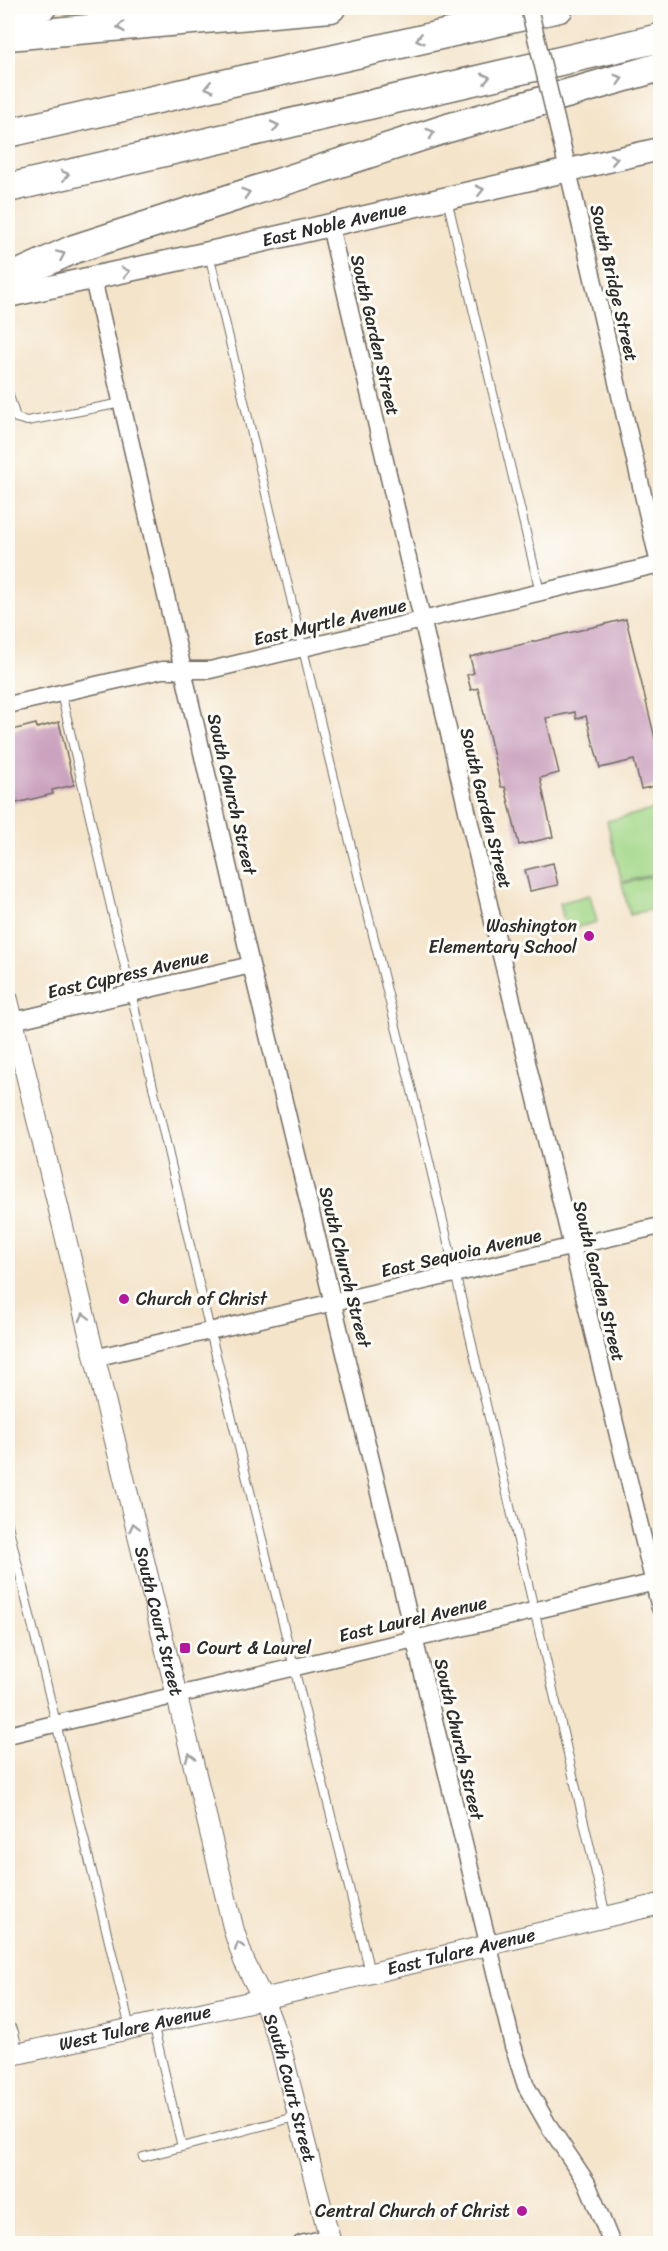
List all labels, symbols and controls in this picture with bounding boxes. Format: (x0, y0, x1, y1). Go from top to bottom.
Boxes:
one-way arrow (116, 20, 125, 33)
one-way arrow (415, 32, 425, 45)
one-way arrow (480, 72, 490, 85)
one-way arrow (613, 74, 624, 86)
one-way arrow (205, 80, 215, 93)
one-way arrow (270, 121, 280, 134)
one-way arrow (425, 128, 436, 140)
one-way arrow (609, 153, 619, 166)
one-way arrow (59, 169, 69, 182)
one-way arrow (475, 185, 485, 198)
one-way arrow (240, 188, 251, 201)
street label: East Noble Avenue (259, 192, 410, 256)
street label: South Bridge Street (580, 201, 648, 365)
one-way arrow (55, 250, 66, 262)
street label: South Garden Street (341, 251, 409, 419)
one-way arrow (121, 266, 131, 279)
street label: East Myrtle Avenue (250, 589, 410, 655)
street label: South Church Street (198, 710, 266, 879)
street label: South Garden Street (451, 724, 521, 892)
place label: Washington Elementary School (428, 910, 578, 963)
marker: Washington Elementary School (582, 929, 596, 943)
street label: East Cypress Avenue (44, 940, 212, 1008)
street label: South Church Street (309, 1183, 381, 1352)
street label: South Garden Street (564, 1197, 634, 1365)
street label: East Sequoia Avenue (377, 1219, 545, 1287)
place label: Church of Christ (136, 1283, 268, 1315)
marker: Church of Christ (117, 1292, 131, 1306)
one-way arrow (78, 1312, 91, 1322)
one-way arrow (129, 1522, 142, 1532)
street label: South Court Street (125, 1543, 192, 1699)
street label: East Laurel Avenue (336, 1586, 490, 1652)
place label: Court & Laurel (197, 1632, 312, 1664)
marker: Court & Laurel (178, 1641, 192, 1655)
street label: South Church Street (425, 1655, 493, 1824)
one-way arrow (185, 1752, 198, 1762)
street label: East Tulare Avenue (384, 1918, 539, 1985)
one-way arrow (233, 1941, 246, 1952)
street label: West Tulare Avenue (56, 1995, 214, 2060)
street label: South Court Street (254, 2008, 325, 2166)
place label: Central Church of Christ (315, 2195, 510, 2227)
marker: Central Church of Christ (515, 2204, 529, 2218)

